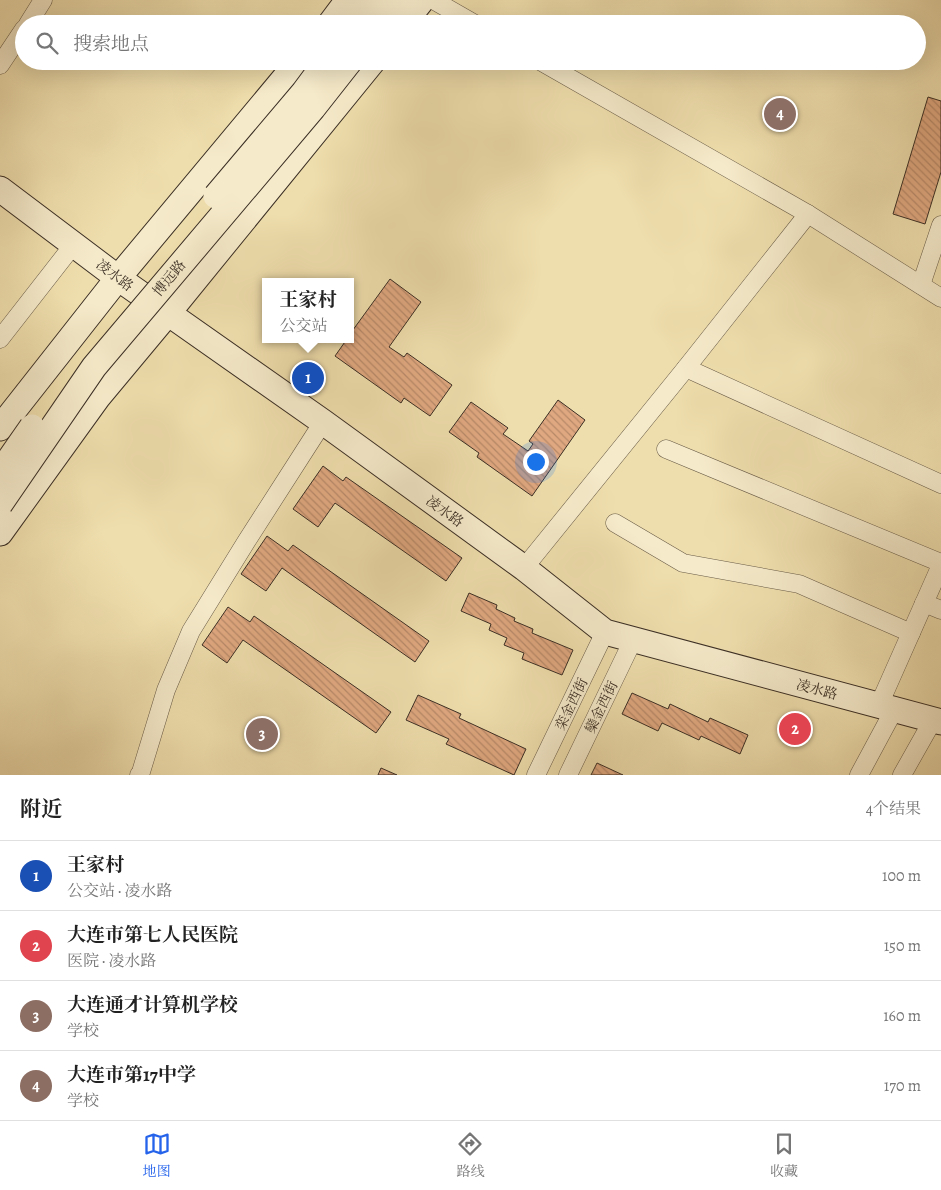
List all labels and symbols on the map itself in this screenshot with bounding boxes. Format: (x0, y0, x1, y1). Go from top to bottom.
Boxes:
pin: 4 (764, 95, 796, 133)
street label: 凌水路 (92, 255, 137, 296)
street label: 博远路 (149, 256, 190, 301)
pin: 1 (292, 359, 324, 397)
your location (523, 449, 549, 475)
street label: 凌水路 (422, 491, 467, 531)
street label: 栾金西街 (551, 675, 592, 734)
street label: 凌水路 (794, 675, 840, 704)
street label: 欒金西街 (581, 678, 622, 737)
pin: 2 (779, 710, 811, 748)
pin: 3 (246, 715, 278, 753)

